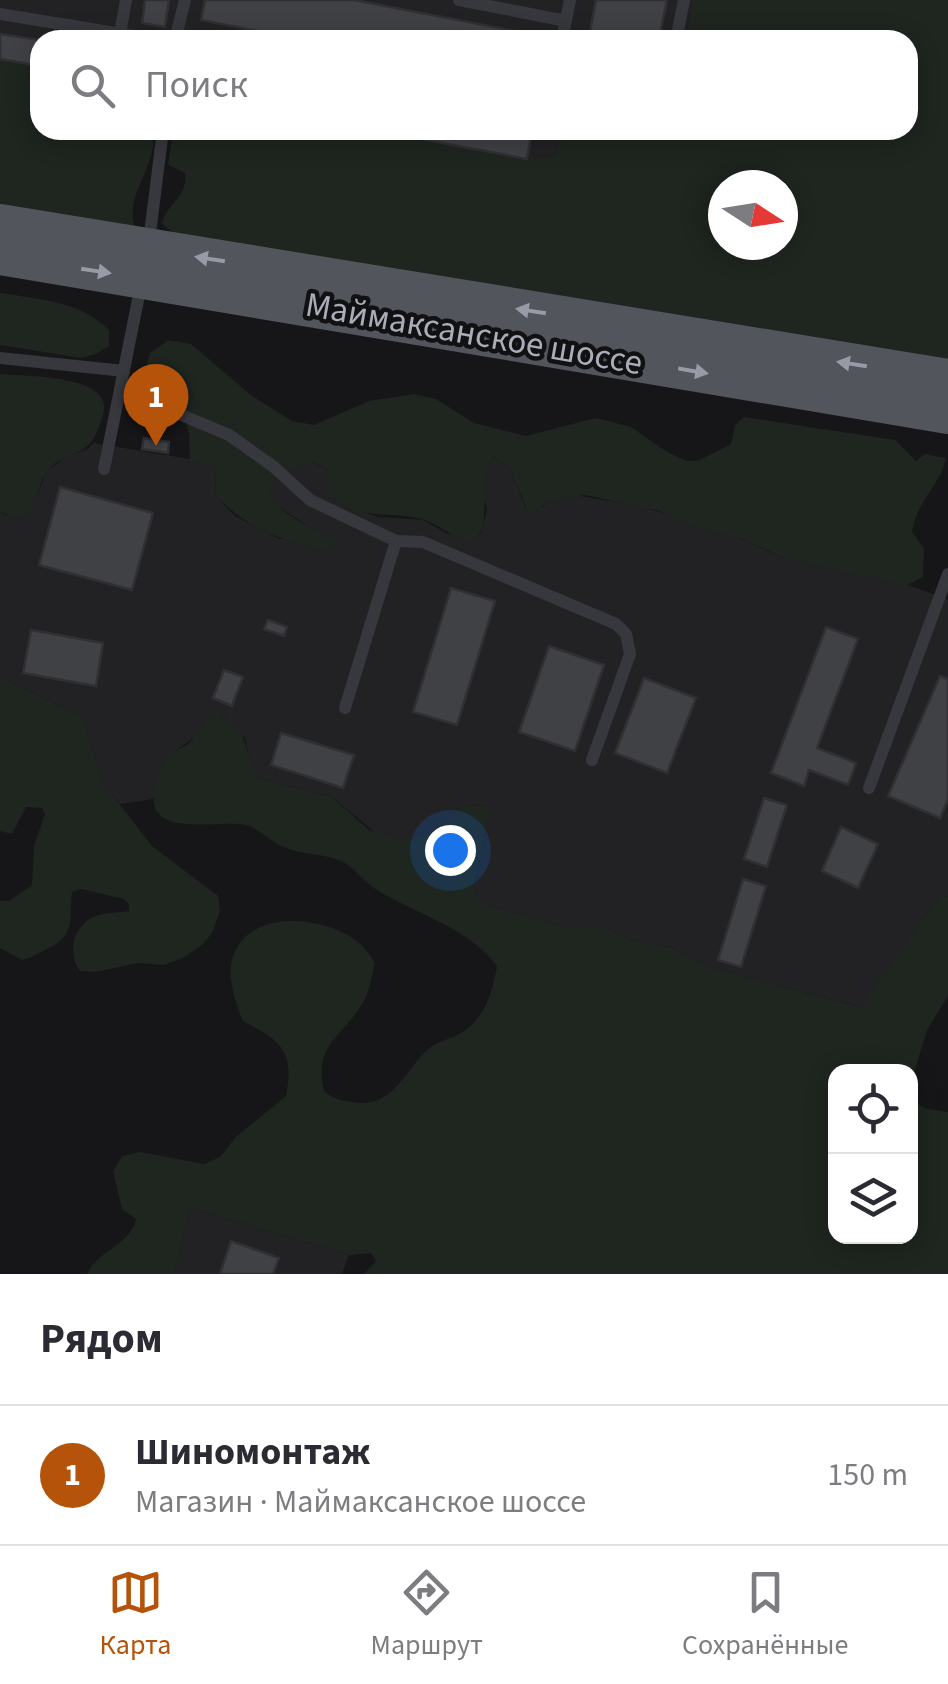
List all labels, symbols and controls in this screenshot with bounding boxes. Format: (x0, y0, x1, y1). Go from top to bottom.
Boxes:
search box (30, 30, 918, 140)
icon: search (65, 58, 120, 113)
text: Поиск (145, 58, 248, 112)
north arrow (708, 170, 798, 260)
one-way arrow (194, 251, 226, 266)
one-way arrow (81, 264, 113, 279)
street label: Маймаксанское шоссе (302, 280, 646, 388)
one-way arrow (515, 303, 546, 319)
one-way arrow (836, 356, 867, 371)
pin: 1 (124, 364, 188, 446)
one-way arrow (678, 364, 709, 379)
your location (425, 825, 476, 876)
map controls (828, 1064, 918, 1244)
button: locate (828, 1064, 918, 1154)
button: layers (828, 1154, 918, 1244)
text: Рядом (40, 1309, 163, 1369)
text: Шиномонтаж (135, 1425, 370, 1479)
text: 1 (64, 1452, 81, 1498)
text: 150 m (827, 1452, 908, 1498)
text: Магазин · Маймаксанское шоссе (135, 1479, 586, 1525)
tab: Карта (100, 1565, 171, 1665)
tab: Маршрут (371, 1565, 483, 1665)
tab: Сохранённые (682, 1565, 848, 1665)

